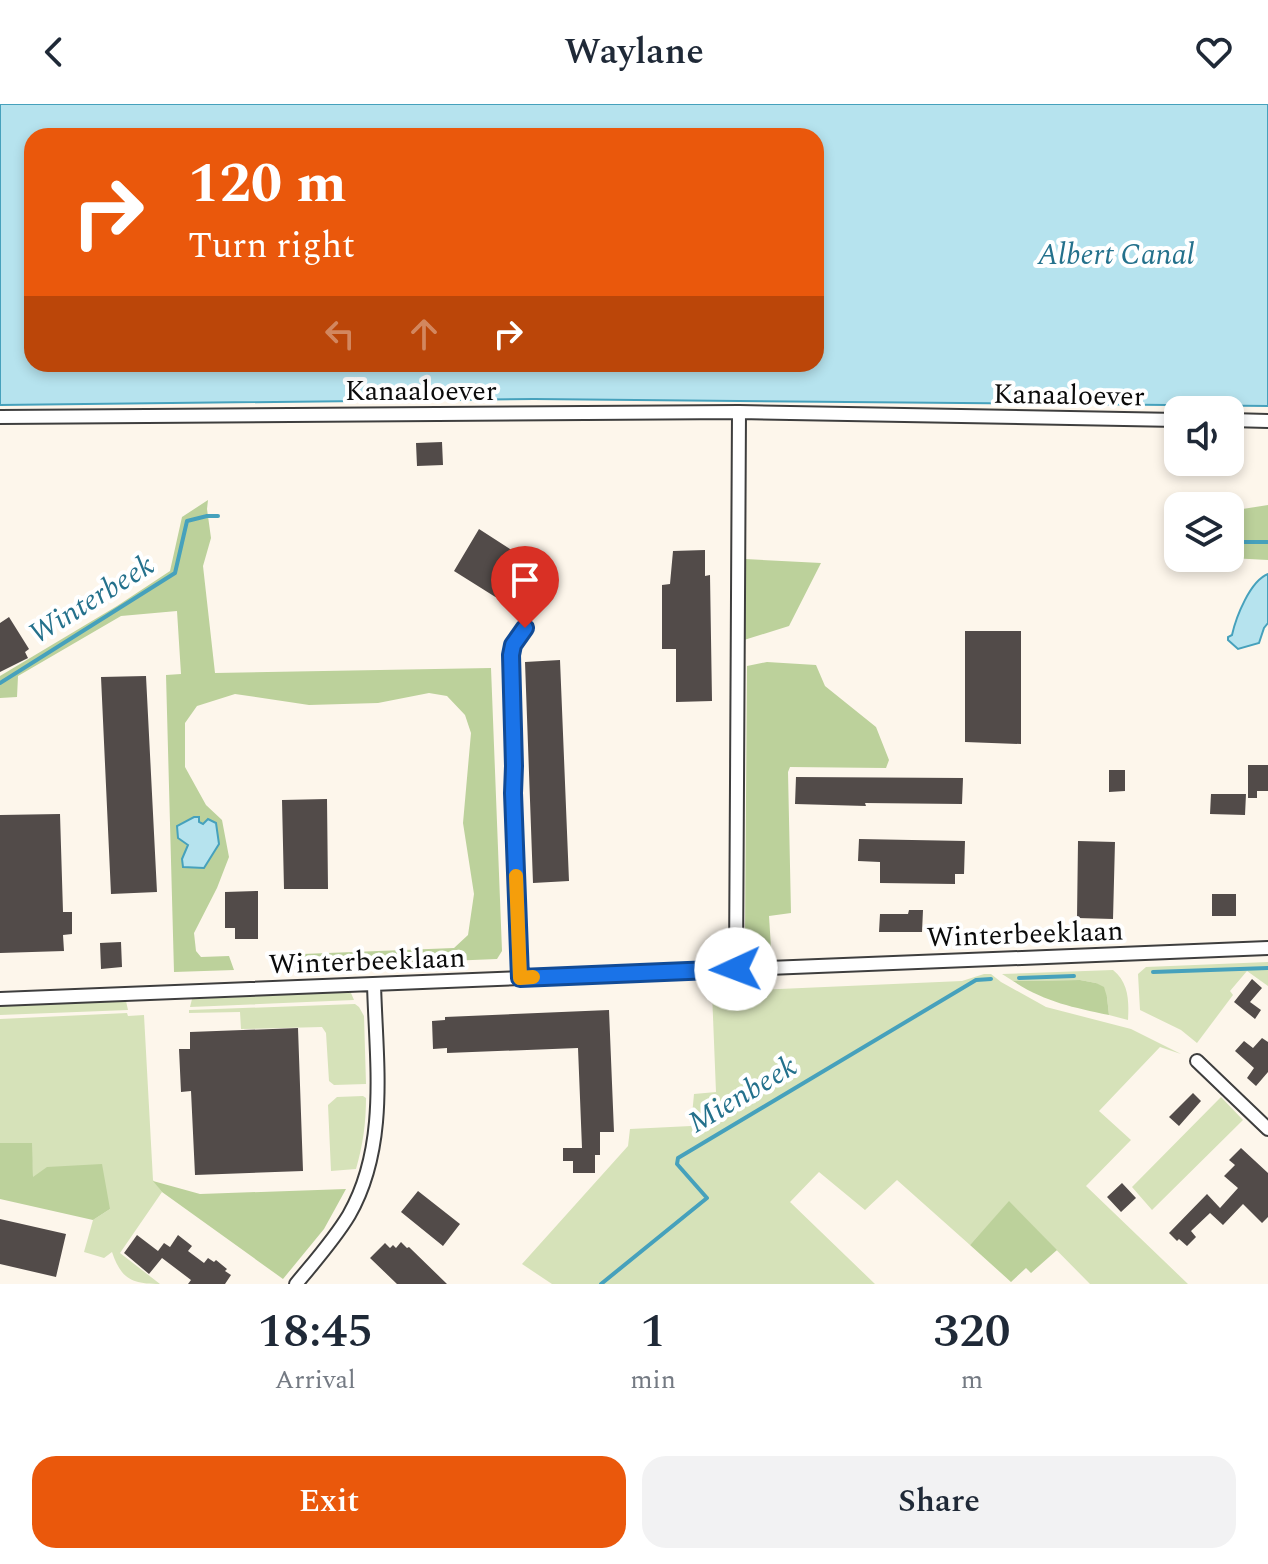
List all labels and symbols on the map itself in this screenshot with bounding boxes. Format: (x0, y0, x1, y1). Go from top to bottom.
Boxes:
water label: Albert Canal (1037, 232, 1195, 278)
street label: Kanaaloever (345, 370, 497, 413)
street label: Kanaaloever (993, 373, 1145, 418)
water label: Winterbeek (20, 543, 164, 657)
pin (491, 546, 559, 628)
street label: Winterbeeklaan (926, 910, 1124, 959)
position arrow (694, 927, 778, 1011)
street label: Winterbeeklaan (268, 937, 466, 986)
water label: Mienbeek (679, 1044, 806, 1146)

